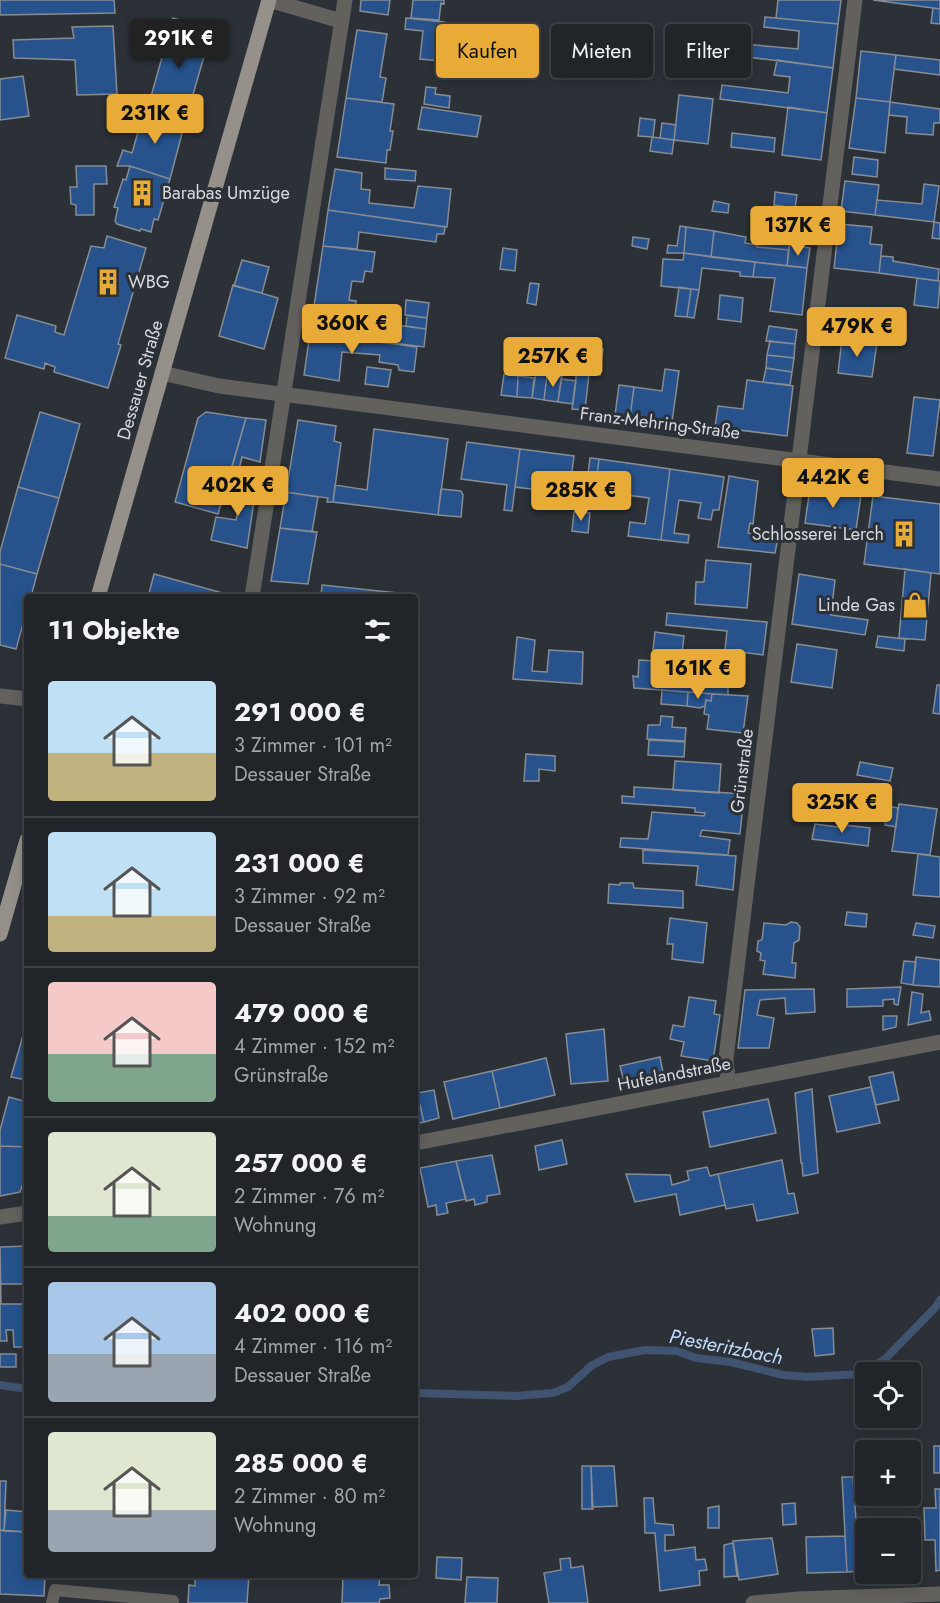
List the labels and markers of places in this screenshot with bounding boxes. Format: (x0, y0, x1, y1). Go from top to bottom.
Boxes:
pin: 291K € (130, 19, 228, 70)
pin: 231K € (106, 94, 204, 145)
building icon: Barabas Umzüge (127, 178, 157, 208)
place label: Barabas Umzüge (162, 180, 290, 206)
pin: 137K € (749, 206, 847, 257)
building icon: WBG (93, 267, 123, 297)
place label: WBG (128, 269, 170, 295)
pin: 360K € (303, 304, 401, 355)
pin: 479K € (808, 307, 906, 358)
pin: 257K € (504, 337, 602, 388)
pin: 442K € (784, 458, 882, 509)
pin: 402K € (189, 466, 287, 517)
pin: 285K € (532, 471, 630, 522)
building icon: Schlosserei Lerch (889, 519, 919, 549)
place label: Schlosserei Lerch (752, 521, 884, 547)
shop icon: Linde Gas (900, 590, 930, 620)
place label: Linde Gas (818, 592, 895, 618)
pin: 161K € (649, 649, 747, 700)
pin: 325K € (793, 783, 891, 834)

